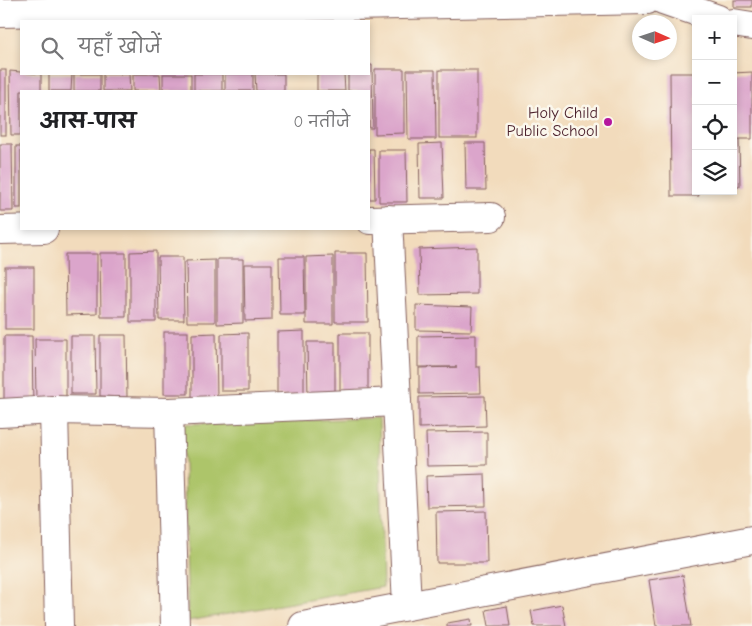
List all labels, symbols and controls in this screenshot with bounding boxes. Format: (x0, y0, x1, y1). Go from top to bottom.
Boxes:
north arrow (632, 15, 677, 60)
map controls (692, 15, 737, 195)
button: + (692, 15, 737, 60)
search box (20, 20, 370, 75)
icon: search (38, 34, 66, 62)
text: यहाँ खोजें (78, 36, 161, 58)
button: − (692, 60, 737, 105)
place label: Holy Child Public School (507, 104, 598, 140)
button: locate (692, 105, 737, 150)
text: आस-पास (40, 109, 136, 133)
text: 0 नतीजे (293, 113, 350, 131)
marker: Holy Child Public School (602, 116, 614, 128)
button: layers (692, 150, 737, 195)

